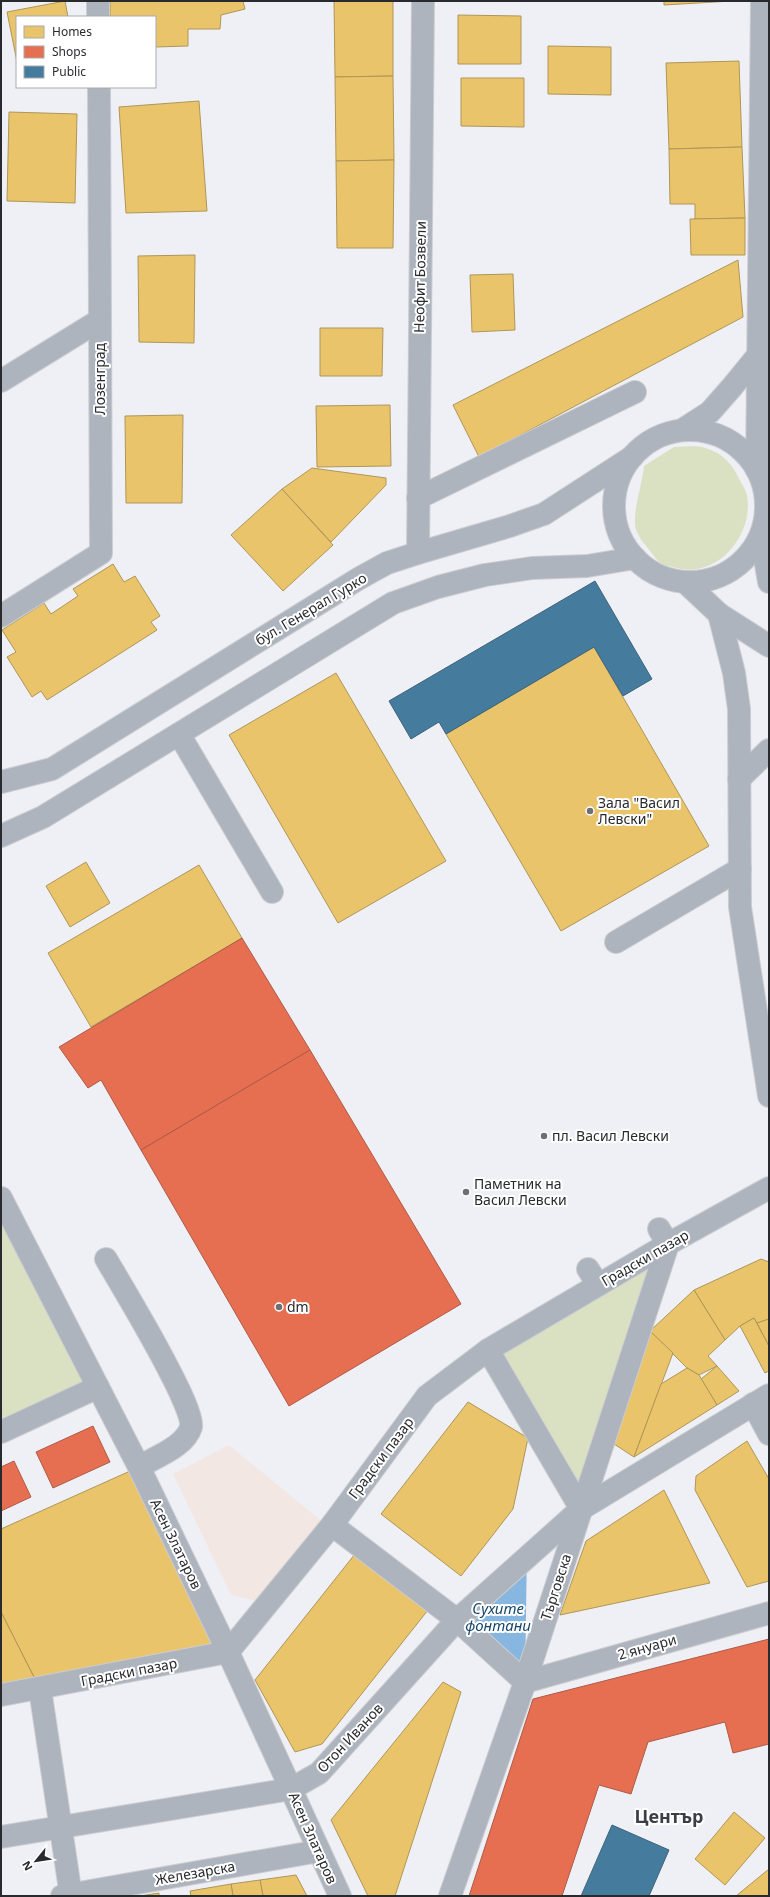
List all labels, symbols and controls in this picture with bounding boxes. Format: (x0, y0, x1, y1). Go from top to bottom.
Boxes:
legend (16, 16, 156, 88)
text: Homes (52, 23, 92, 40)
text: Shops (52, 43, 87, 60)
text: Public (52, 63, 86, 80)
street label: Неофит Бозвели (409, 221, 430, 333)
street label: Лозенград (90, 342, 109, 415)
street label: бул. Генерал Гурко (252, 568, 370, 649)
place label: Зала "Васил Левски" (598, 793, 680, 828)
marker: Зала "Васил Левски" (585, 806, 595, 816)
place label: пл. Васил Левски (552, 1126, 669, 1145)
marker: пл. Васил Левски (539, 1131, 549, 1141)
place label: Паметник на Васил Левски (474, 1174, 567, 1209)
marker: Паметник на Васил Левски (461, 1187, 471, 1197)
street label: Градски пазар (598, 1225, 692, 1290)
place label: dm (287, 1297, 309, 1316)
marker: dm (274, 1302, 284, 1312)
street label: Градски пазар (344, 1413, 418, 1502)
street label: Асен Златаров (146, 1495, 207, 1592)
street label: Търговска (536, 1551, 575, 1623)
water label: Сухите фонтани (465, 1598, 531, 1635)
street label: 2 януари (615, 1629, 678, 1664)
street label: Градски пазар (79, 1653, 179, 1690)
street label: Отон Иванов (312, 1699, 387, 1777)
street label: Асен Златаров (285, 1789, 342, 1887)
district label: Център (635, 1804, 703, 1828)
north arrow (16, 1841, 56, 1881)
street label: Железарска (153, 1856, 236, 1889)
text: N (18, 1859, 36, 1874)

